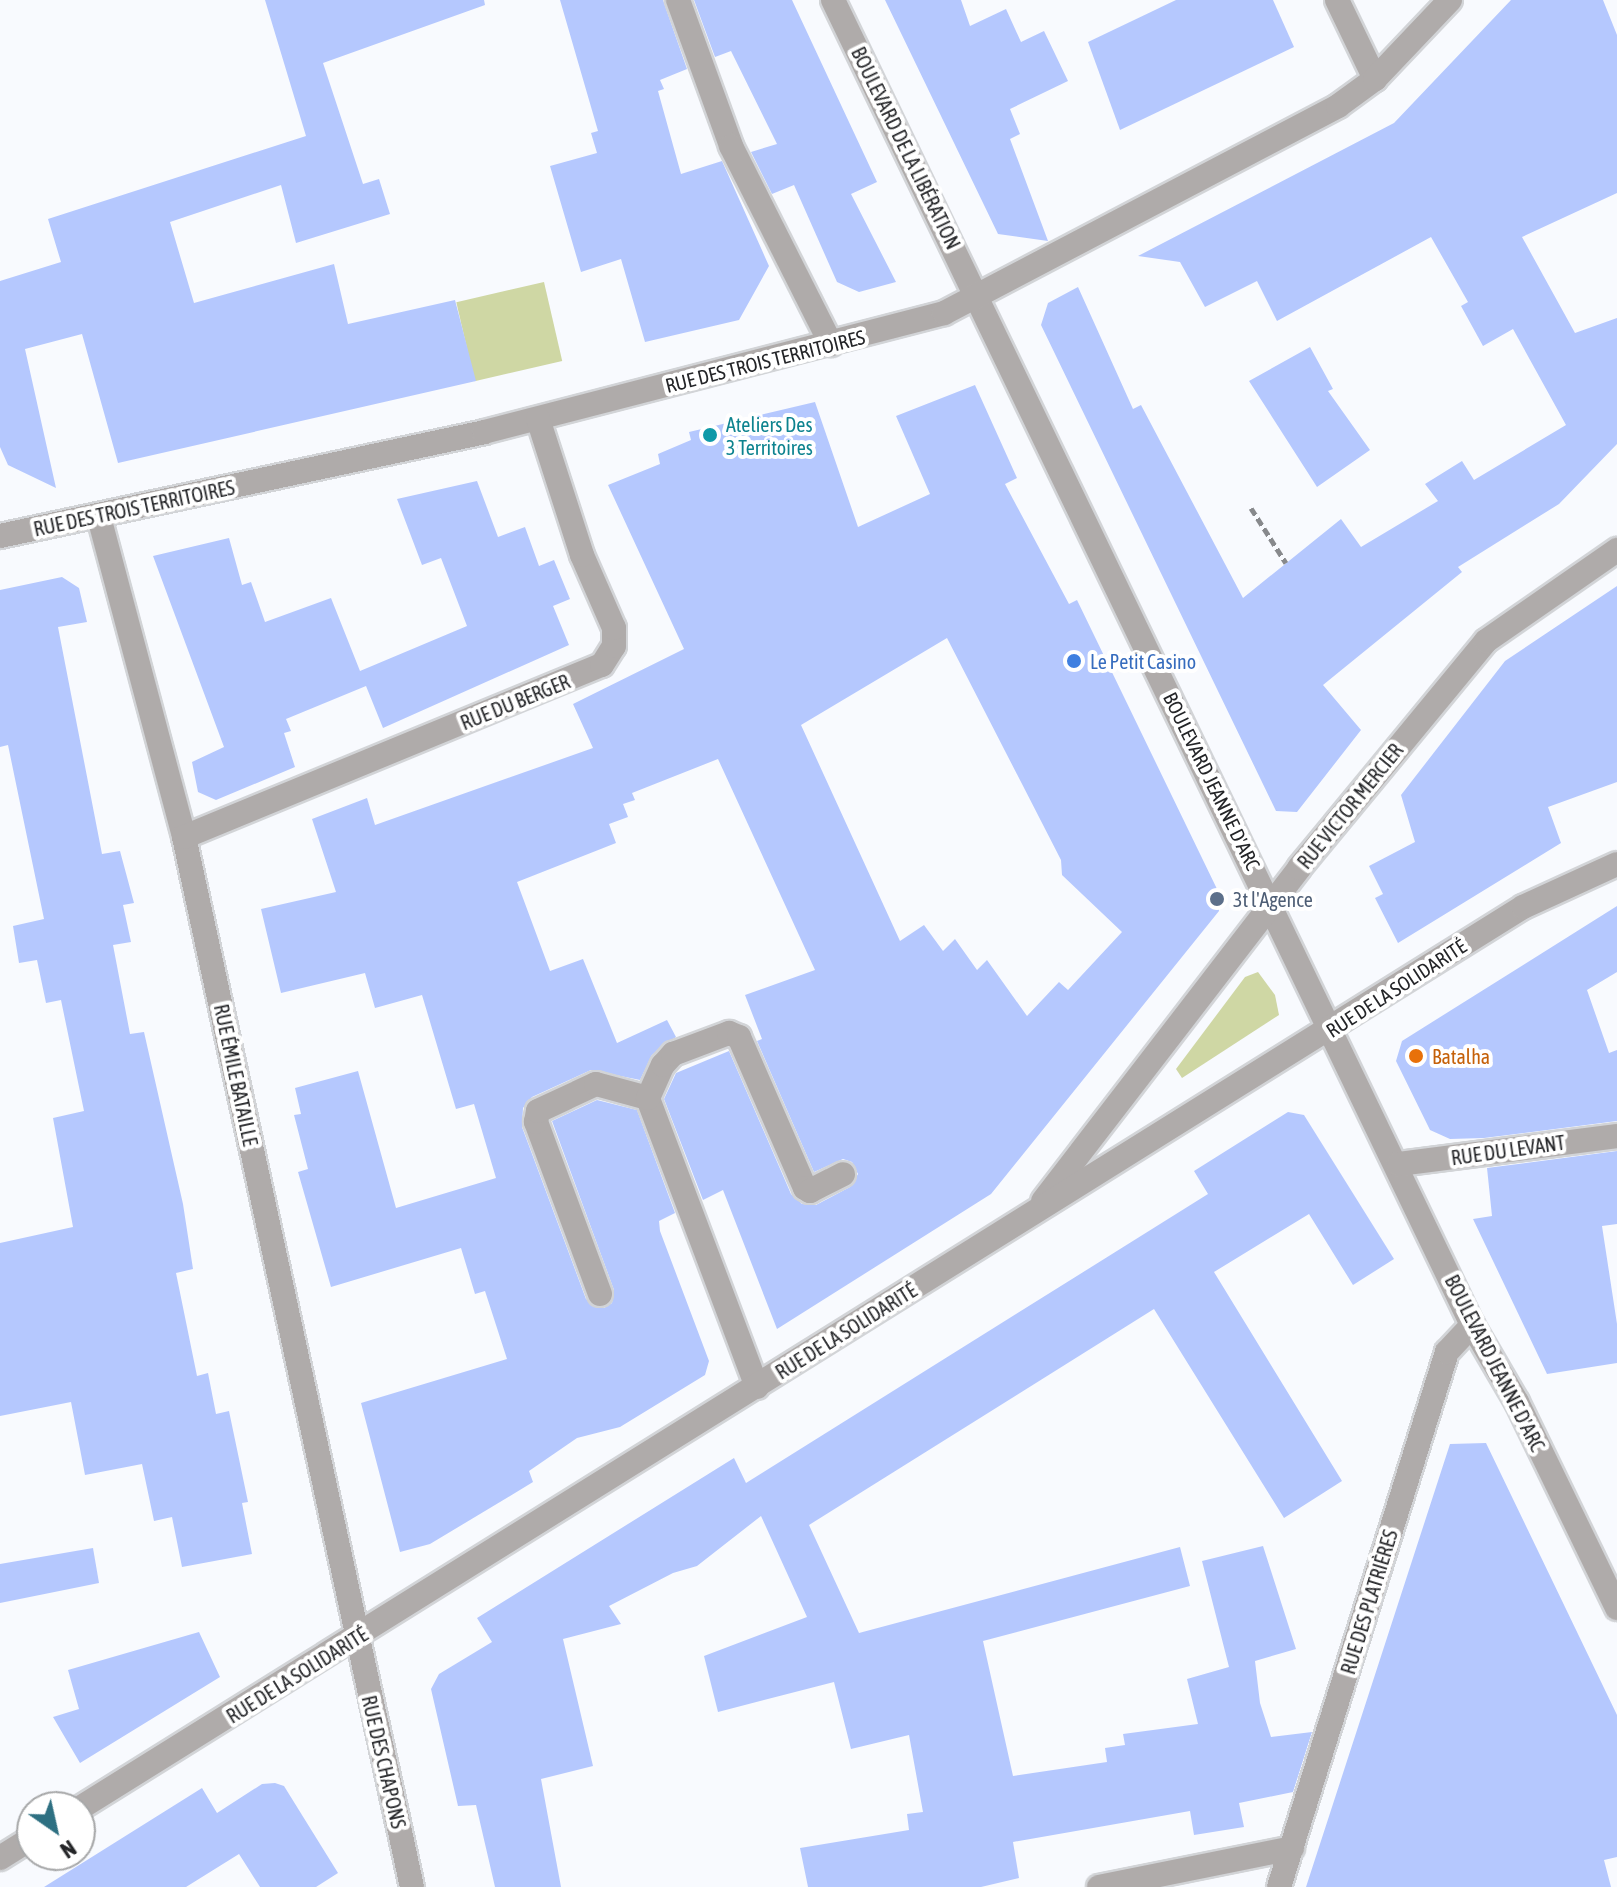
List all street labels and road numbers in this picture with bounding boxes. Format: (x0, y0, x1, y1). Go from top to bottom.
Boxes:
street label: BOULEVARD DE LA LIBÉRATION (846, 43, 966, 253)
street label: RUE DES TROIS TERRITOIRES (663, 325, 867, 397)
street label: RUE DES TROIS TERRITOIRES (31, 475, 237, 541)
street label: RUE DU BERGER (457, 669, 573, 735)
street label: BOULEVARD JEANNE D'ARC (1158, 688, 1266, 874)
street label: RUE VICTOR MERCIER (1292, 739, 1408, 873)
street label: RUE DE LA SOLIDARITÉ (1321, 934, 1471, 1042)
street label: RUE ÉMILE BATAILLE (209, 1002, 263, 1148)
street label: RUE DU LEVANT (1449, 1130, 1567, 1170)
street label: BOULEVARD JEANNE D'ARC (1440, 1271, 1550, 1455)
street label: RUE DE LA SOLIDARITÉ (771, 1278, 921, 1384)
street label: RUE DES PLATRIÈRES (1336, 1527, 1402, 1677)
street label: RUE DE LA SOLIDARITÉ (222, 1622, 372, 1728)
street label: RUE DES CHAPONS (357, 1693, 411, 1831)

